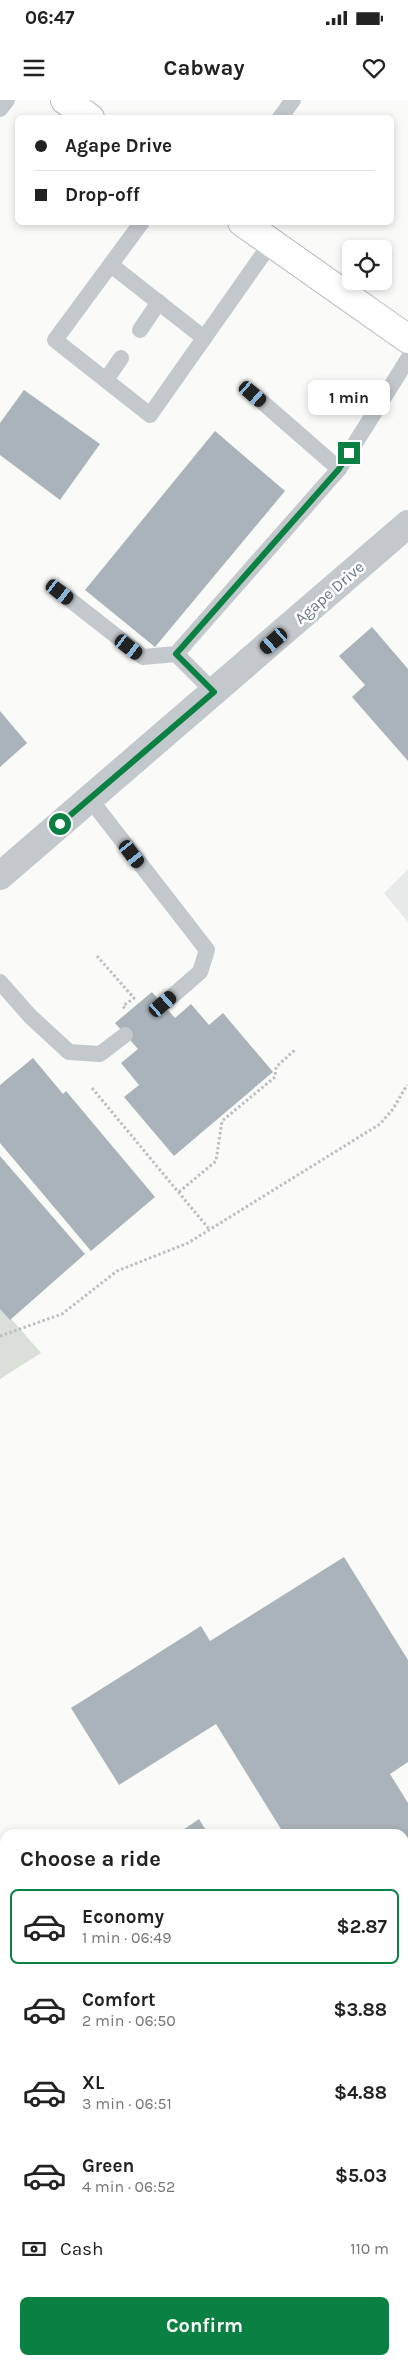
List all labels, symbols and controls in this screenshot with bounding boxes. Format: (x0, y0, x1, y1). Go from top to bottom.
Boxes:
text: 06:47 (25, 7, 74, 29)
icon: menu (20, 54, 48, 82)
icon: heart (360, 54, 388, 82)
text: Cabway (164, 55, 244, 81)
text: Agape Drive (65, 135, 172, 157)
text: Drop-off (65, 184, 140, 206)
map controls (342, 240, 392, 290)
button: locate (342, 240, 392, 290)
car (236, 378, 269, 410)
callout: 1 min (308, 380, 390, 416)
text: 1 min (329, 388, 369, 407)
route end (338, 442, 360, 464)
street label: Agape Drive (291, 557, 368, 628)
car (43, 577, 76, 607)
car (257, 625, 290, 657)
car (112, 632, 145, 662)
route start (49, 813, 71, 835)
car (116, 838, 147, 870)
car (146, 988, 179, 1020)
text: Choose a ride (20, 1846, 161, 1872)
icon: car (22, 1904, 67, 1949)
text: Economy (82, 1906, 164, 1928)
text: $2.87 (337, 1916, 387, 1938)
text: 1 min · 06:49 (82, 1928, 172, 1947)
icon: car (22, 1987, 67, 2032)
text: Comfort (82, 1989, 156, 2011)
text: $3.88 (333, 1999, 387, 2021)
text: 2 min · 06:50 (82, 2011, 176, 2030)
icon: car (22, 2070, 67, 2115)
text: XL (82, 2072, 104, 2094)
text: $4.88 (334, 2082, 387, 2104)
text: 3 min · 06:51 (82, 2094, 172, 2113)
icon: car (22, 2153, 67, 2198)
text: Green (82, 2155, 134, 2177)
text: $5.03 (335, 2165, 387, 2187)
text: 4 min · 06:52 (82, 2177, 175, 2196)
icon: cash (20, 2235, 48, 2263)
text: Cash (60, 2238, 104, 2260)
text: 110 m (350, 2239, 389, 2258)
button: Confirm (20, 2297, 389, 2355)

